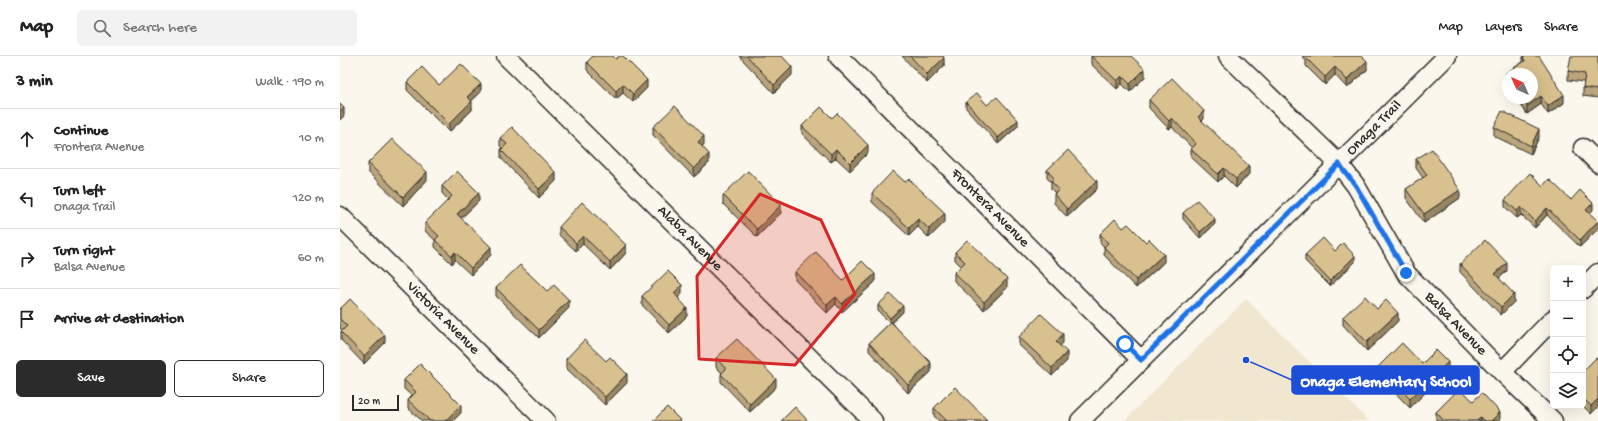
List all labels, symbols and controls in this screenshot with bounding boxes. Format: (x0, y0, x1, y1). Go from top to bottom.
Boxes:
search box (77, 10, 357, 46)
text: Map (20, 16, 53, 39)
icon: search (91, 17, 113, 39)
text: Search here (123, 19, 197, 37)
text: Map (1439, 19, 1463, 36)
text: Layers (1485, 19, 1522, 36)
text: Share (1544, 19, 1578, 36)
north arrow (1502, 68, 1538, 104)
text: 3 min (16, 72, 53, 92)
text: Walk · 190 m (255, 75, 324, 90)
street label: Onaga Trail (1343, 97, 1406, 160)
text: Continue (54, 122, 108, 140)
icon: ahead (16, 128, 38, 150)
text: 10 m (299, 131, 324, 146)
text: Frontera Avenue (54, 140, 144, 155)
street label: Frontera Avenue (946, 164, 1033, 252)
text: Turn left (54, 182, 105, 200)
icon: left (16, 188, 38, 210)
text: 120 m (293, 191, 324, 206)
text: Onaga Trail (54, 200, 115, 215)
street label: Alaba Avenue (653, 202, 726, 275)
text: Turn right (54, 242, 114, 260)
icon: right (16, 248, 38, 270)
text: 60 m (298, 251, 324, 266)
text: Balsa Avenue (54, 260, 125, 275)
route end (1397, 264, 1415, 282)
map controls (1550, 265, 1586, 409)
button: + (1550, 265, 1586, 301)
street label: Victoria Avenue (402, 277, 483, 359)
street label: Balsa Avenue (1420, 288, 1491, 360)
button: − (1550, 301, 1586, 337)
icon: arrive (16, 308, 38, 330)
text: Arrive at destination (54, 310, 184, 328)
route start (1116, 335, 1134, 353)
button: locate (1550, 337, 1586, 373)
button: Save (16, 360, 166, 397)
button: Share (174, 360, 324, 397)
callout: Onaga Elementary School (1292, 366, 1479, 394)
button: layers (1550, 373, 1586, 409)
text: Onaga Elementary School (1300, 374, 1472, 393)
scale bar (352, 393, 399, 412)
text: 20 m (358, 396, 380, 408)

